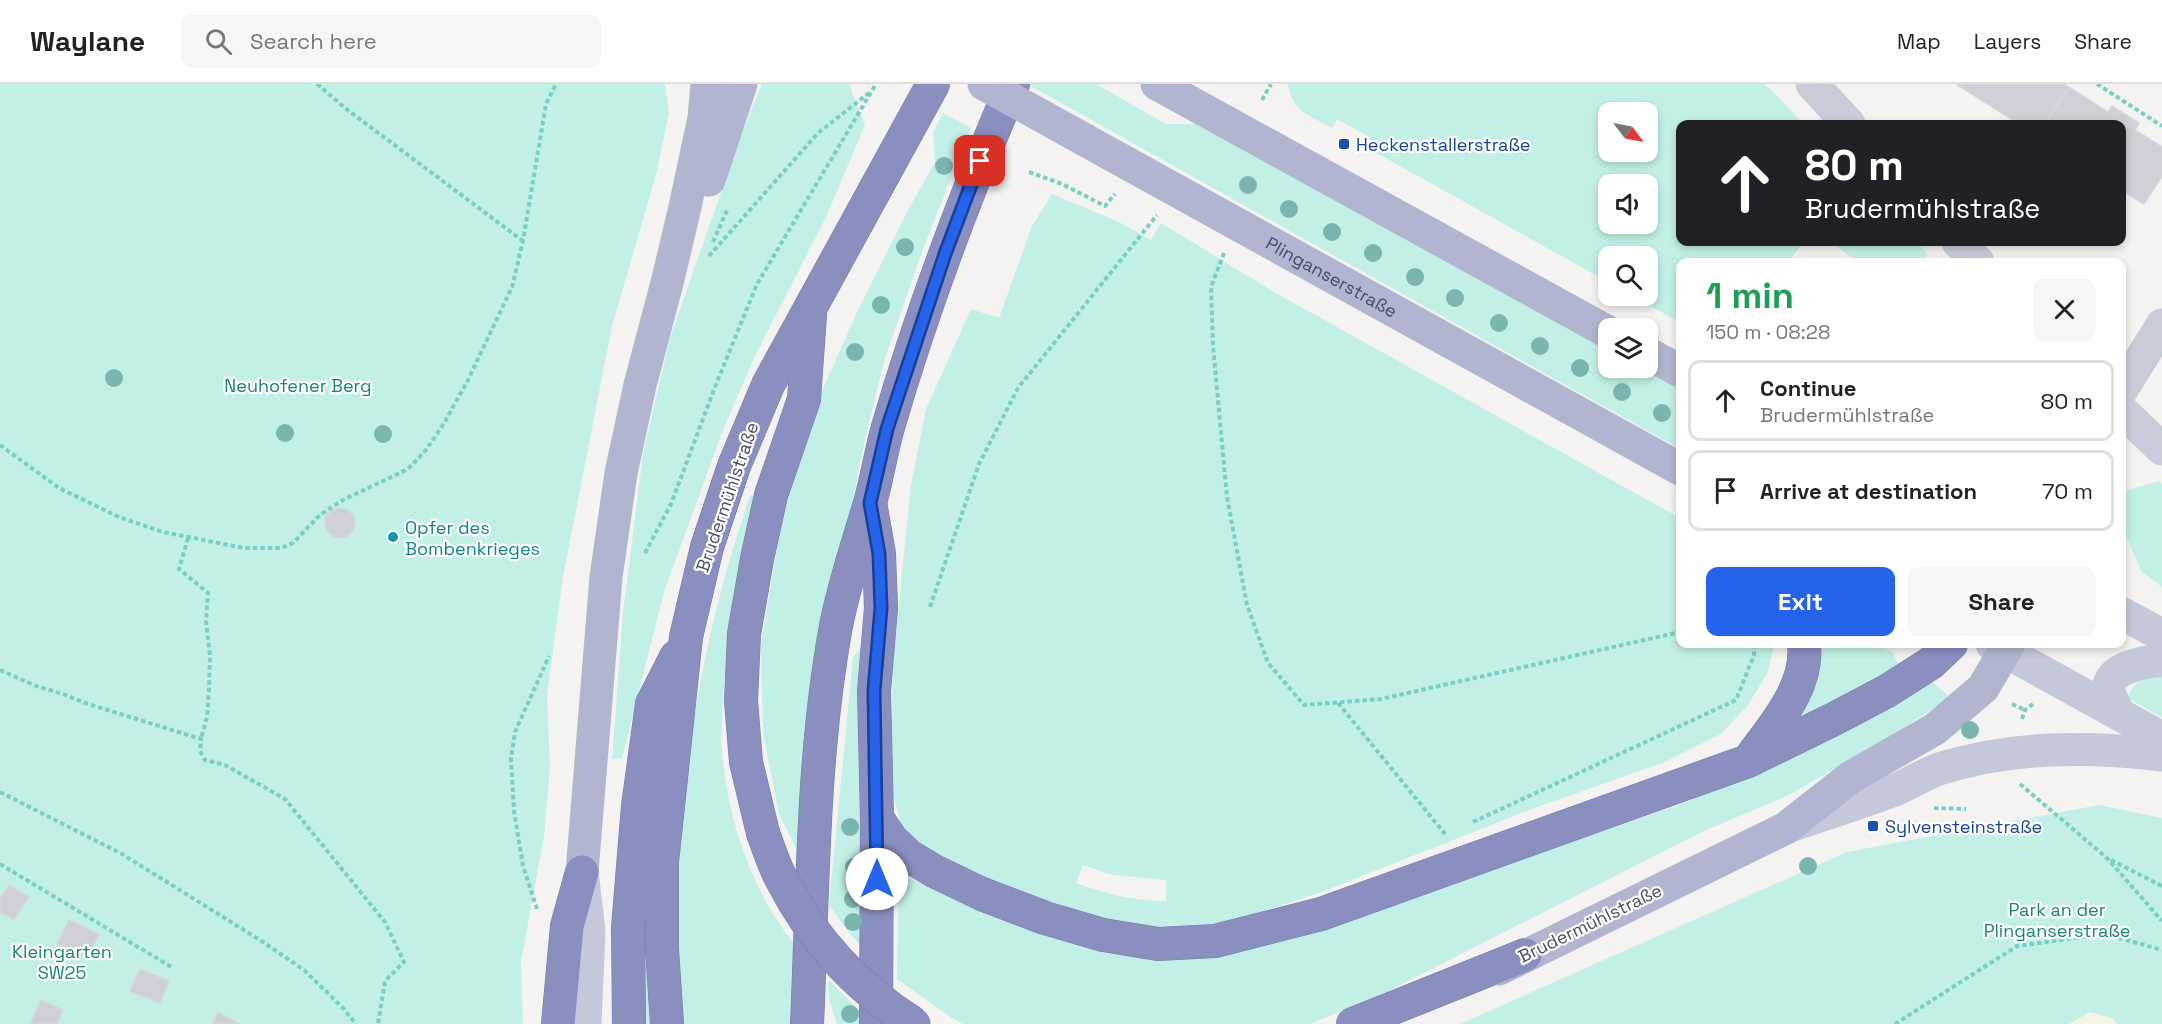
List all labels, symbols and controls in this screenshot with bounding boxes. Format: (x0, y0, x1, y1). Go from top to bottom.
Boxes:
search box (181, 14, 601, 68)
text: Waylane (30, 23, 145, 59)
icon: search (202, 25, 235, 58)
text: Search here (250, 27, 377, 55)
text: Map (1897, 28, 1941, 55)
text: Layers (1974, 28, 2041, 55)
text: Share (2074, 28, 2132, 55)
north arrow (1598, 102, 1658, 162)
map controls (1598, 102, 1658, 378)
place label: Heckenstallerstraße (1356, 133, 1530, 156)
pin (954, 135, 1005, 186)
marker: Heckenstallerstraße (1337, 137, 1351, 151)
text: 80 m (1805, 139, 1904, 192)
icon: arrive (963, 144, 996, 177)
icon: ahead (1706, 144, 1784, 222)
button: sound (1598, 174, 1658, 234)
text: Brudermühlstraße (1805, 191, 2040, 226)
street label: Plinganserstraße (1262, 231, 1402, 322)
button: search (1598, 246, 1658, 306)
text: 1 min (1706, 273, 1794, 319)
button: close (2033, 278, 2096, 341)
button: layers (1598, 318, 1658, 378)
text: 150 m · 08:28 (1706, 319, 1830, 345)
park label: Neuhofener Berg (224, 374, 372, 397)
text: Continue (1760, 374, 1856, 402)
icon: ahead (1709, 384, 1742, 417)
text: 80 m (2041, 387, 2093, 415)
text: Brudermühlstraße (1760, 402, 1934, 428)
street label: Brudermühlstraße (691, 419, 763, 575)
icon: arrive (1709, 474, 1742, 507)
text: Arrive at destination (1760, 477, 1977, 505)
text: 70 m (2042, 477, 2093, 505)
place label: Opfer des Bombenkrieges (405, 516, 540, 560)
marker: Opfer des Bombenkrieges (386, 530, 400, 544)
button: Exit (1706, 567, 1895, 636)
button: Share (1907, 567, 2096, 636)
place label: Sylvensteinstraße (1885, 815, 2042, 838)
marker: Sylvensteinstraße (1866, 819, 1880, 833)
position arrow (845, 847, 909, 911)
street label: Brudermühlstraße (1514, 878, 1666, 968)
park label: Park an der Plinganserstraße (1984, 898, 2130, 942)
park label: Kleingarten SW25 (12, 940, 112, 984)

